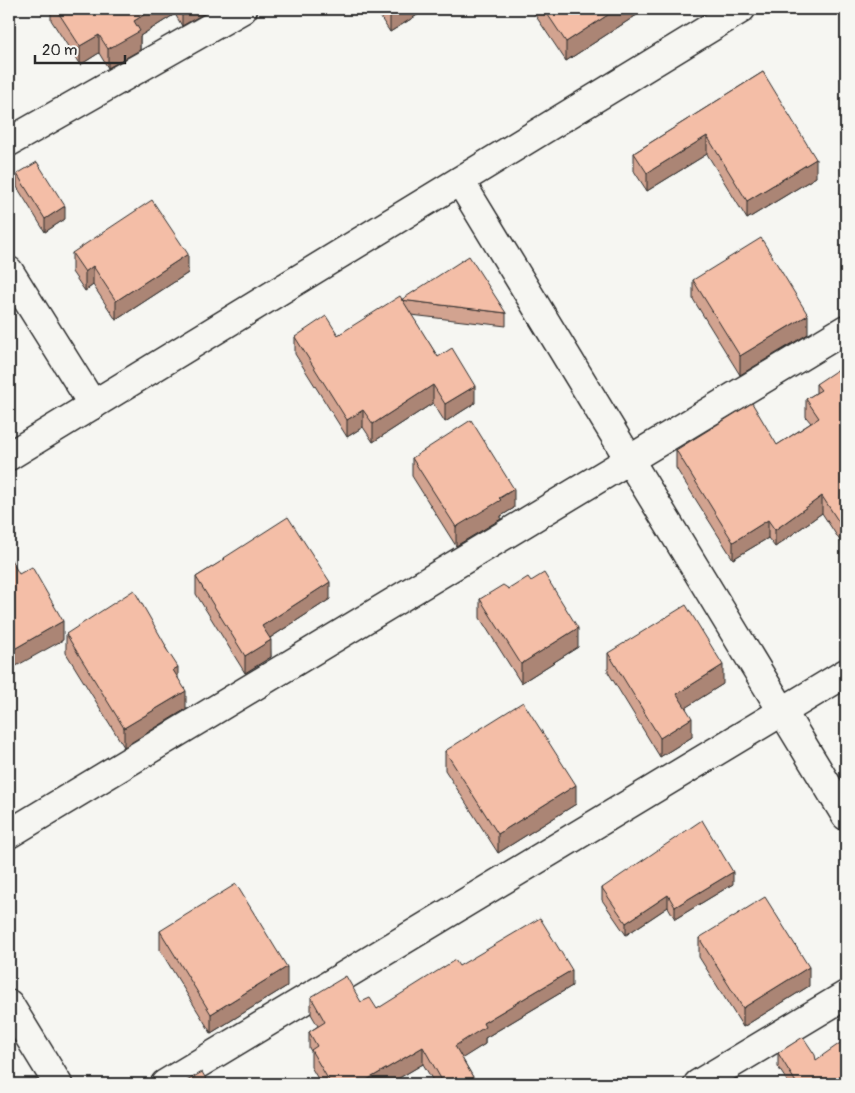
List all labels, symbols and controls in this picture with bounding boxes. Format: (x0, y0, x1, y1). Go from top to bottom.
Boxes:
scale bar (35, 32, 125, 64)
text: 20 m (42, 41, 77, 60)

